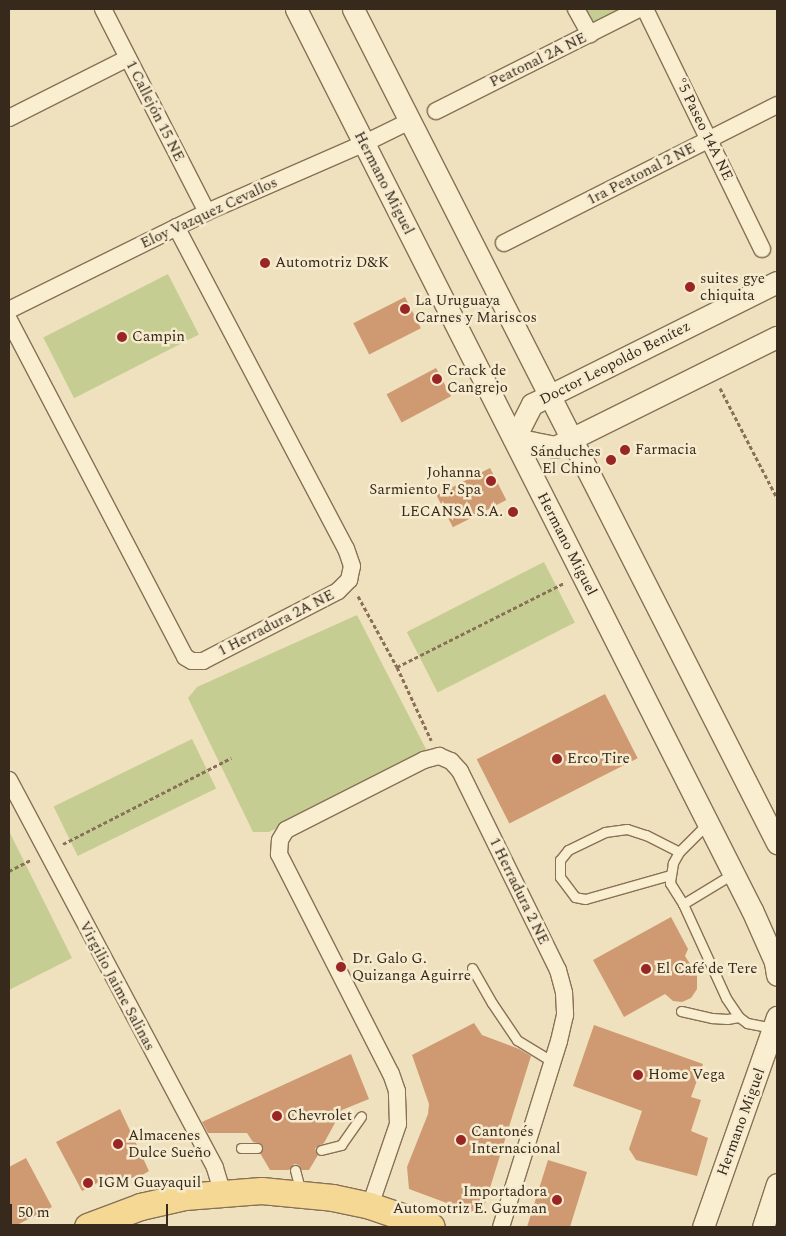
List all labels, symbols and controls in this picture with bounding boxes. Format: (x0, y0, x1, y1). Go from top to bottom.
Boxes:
street label: Peatonal 2A NE (487, 29, 589, 91)
street label: 1 Callejón 15 NE (122, 57, 188, 165)
street label: °5 Paseo 14A NE (671, 74, 737, 184)
street label: Hermano Miguel (350, 128, 418, 238)
street label: 1ra Peatonal 2 NE (584, 139, 698, 209)
street label: Eloy Vazquez Cevallos (138, 173, 280, 253)
place label: Automotriz D&K (275, 254, 389, 272)
marker: Automotriz D&K (259, 257, 271, 269)
place label: suites gye chiquita (700, 269, 765, 304)
marker: suites gye chiquita (684, 281, 696, 293)
place label: La Uruguaya Carnes y Mariscos (415, 291, 537, 326)
marker: La Uruguaya Carnes y Mariscos (399, 303, 411, 315)
street label: Doctor Leopoldo Benítez (537, 317, 693, 409)
place label: Campin (132, 328, 185, 346)
marker: Campin (116, 331, 128, 343)
place label: Crack de Cangrejo (447, 361, 508, 396)
marker: Crack de Cangrejo (431, 373, 443, 385)
place label: Farmacia (635, 441, 697, 459)
place label: Sánduches El Chino (530, 442, 601, 477)
marker: Farmacia (619, 444, 631, 456)
marker: Sánduches El Chino (605, 454, 617, 466)
place label: Johanna Sarmiento F. Spa (369, 463, 481, 498)
marker: Johanna Sarmiento F. Spa (485, 475, 497, 487)
street label: Hermano Miguel (533, 489, 601, 599)
place label: LECANSA S.A. (401, 503, 503, 521)
marker: LECANSA S.A. (507, 506, 519, 518)
street label: 1 Herradura 2A NE (215, 586, 337, 660)
place label: Erco Tire (567, 750, 630, 768)
marker: Erco Tire (551, 753, 563, 765)
street label: 1 Herradura 2 NE (485, 835, 553, 947)
street label: Virgilio Jaime Salinas (75, 918, 159, 1054)
place label: Dr. Galo G. Quizanga Aguirre (352, 949, 471, 984)
marker: Dr. Galo G. Quizanga Aguirre (334, 960, 348, 974)
place label: El Café de Tere (656, 960, 757, 978)
marker: El Café de Tere (640, 963, 652, 975)
place label: Home Vega (648, 1066, 725, 1084)
street label: Hermano Miguel (713, 1066, 769, 1178)
marker: Home Vega (632, 1069, 644, 1081)
place label: Chevrolet (287, 1107, 352, 1125)
marker: Chevrolet (271, 1110, 283, 1122)
place label: Cantonés Internacional (471, 1122, 560, 1157)
place label: Almacenes Dulce Sueño (128, 1126, 211, 1161)
marker: Cantonés Internacional (455, 1134, 467, 1146)
marker: Almacenes Dulce Sueño (112, 1138, 124, 1150)
place label: IGM Guayaquil (98, 1174, 201, 1192)
marker: IGM Guayaquil (82, 1177, 94, 1189)
place label: Importadora Automotriz E. Guzman (393, 1182, 547, 1217)
scale bar (12, 1194, 170, 1226)
marker: Importadora Automotriz E. Guzman (551, 1194, 563, 1206)
text: 50 m (18, 1201, 50, 1224)

